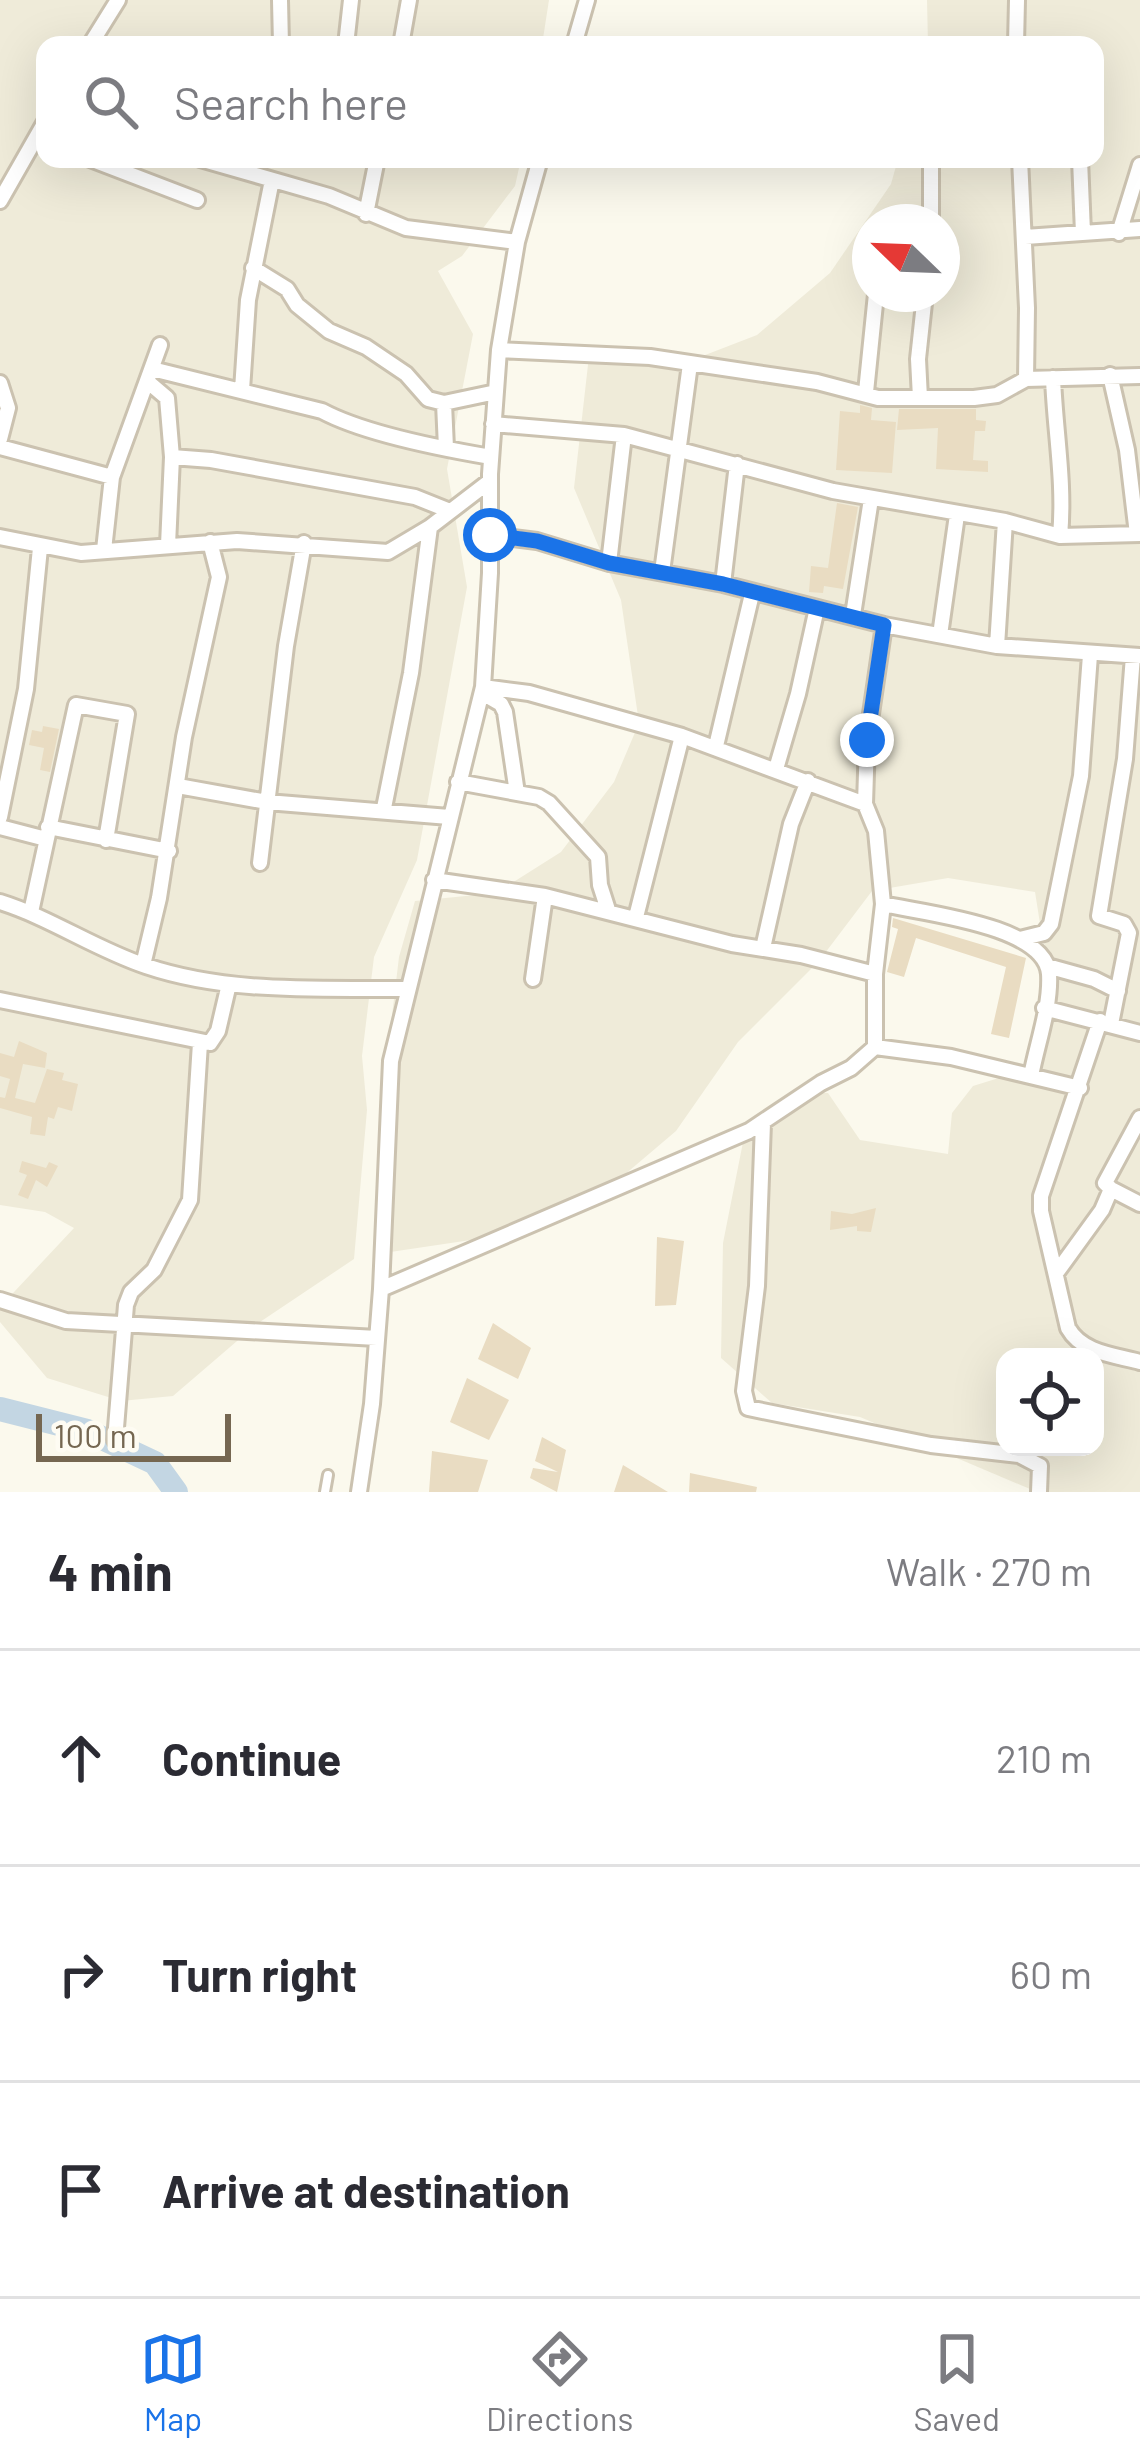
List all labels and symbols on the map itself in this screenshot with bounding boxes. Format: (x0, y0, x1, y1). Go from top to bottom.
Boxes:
north arrow (852, 204, 960, 312)
route start (463, 508, 517, 562)
route end (840, 713, 894, 767)
scale bar (36, 1408, 231, 1461)

